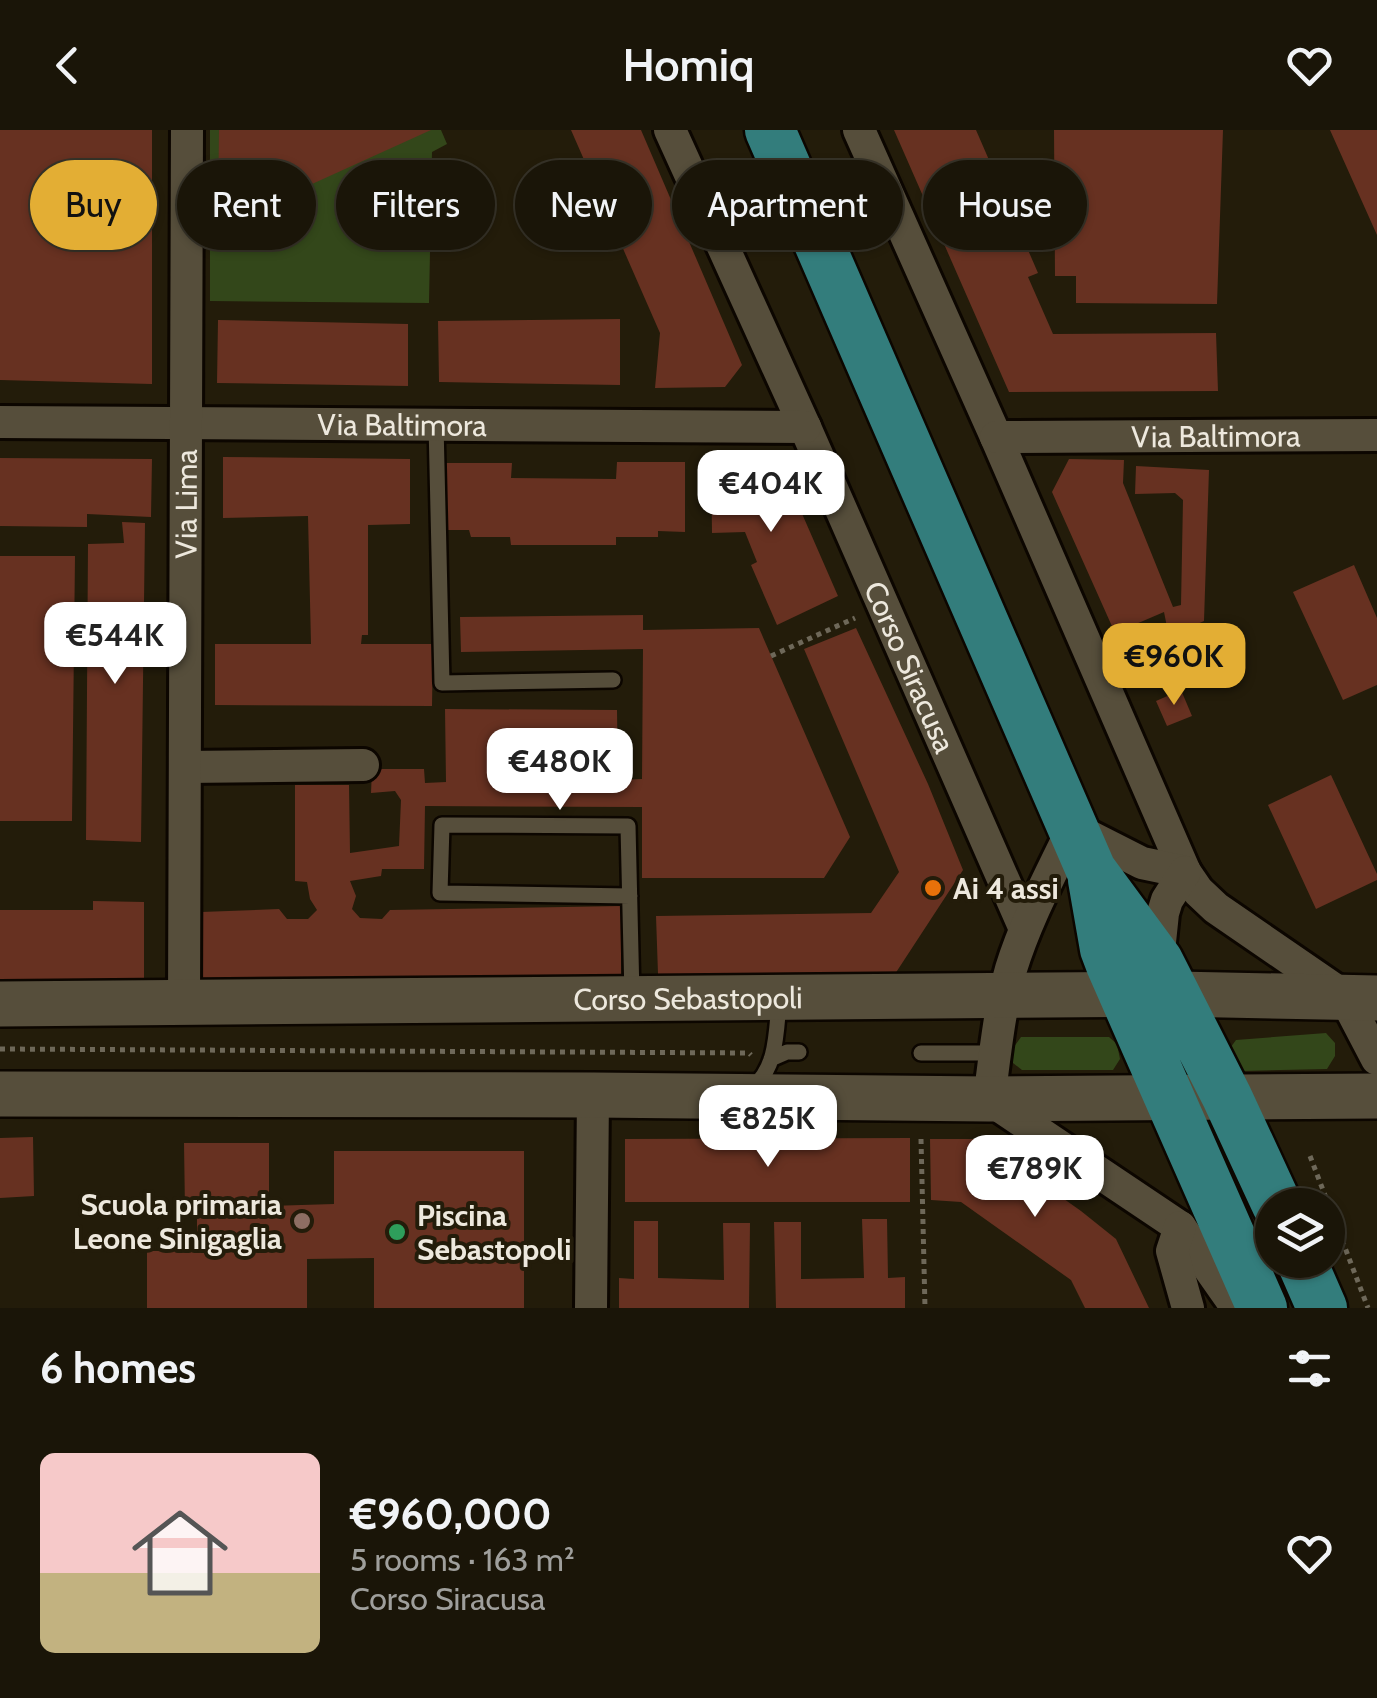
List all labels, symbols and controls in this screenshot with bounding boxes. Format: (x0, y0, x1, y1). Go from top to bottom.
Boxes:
icon: back (40, 38, 95, 93)
text: Homiq (622, 38, 755, 92)
icon: heart (1282, 38, 1337, 93)
chip: Buy (30, 160, 157, 250)
chip: Rent (177, 160, 316, 250)
chip: Filters (336, 160, 495, 250)
chip: New (515, 160, 652, 250)
chip: Apartment (672, 160, 903, 250)
chip: House (923, 160, 1087, 250)
street label: Via Baltimora (317, 405, 487, 444)
street label: Via Baltimora (1131, 417, 1301, 455)
street label: Via Lima (167, 449, 204, 559)
pin: €404K (701, 450, 841, 535)
text: €404K (720, 463, 822, 502)
street label: Corso Siracusa (856, 575, 964, 759)
pin: €544K (45, 602, 185, 687)
text: €544K (66, 615, 164, 654)
pin: €960K (1104, 623, 1244, 708)
text: €960K (1124, 636, 1224, 675)
pin: €480K (490, 728, 630, 813)
text: €480K (509, 741, 611, 780)
place label: Ai 4 assi (953, 870, 1059, 907)
marker: Ai 4 assi (922, 877, 944, 899)
street label: Corso Sebastopoli (573, 979, 803, 1018)
pin: €825K (698, 1085, 838, 1170)
text: €825K (721, 1098, 815, 1137)
pin: €789K (965, 1135, 1105, 1220)
text: €789K (988, 1148, 1082, 1187)
place label: Scuola primaria Leone Sinigaglia (73, 1186, 282, 1257)
map controls (1255, 1188, 1345, 1278)
button: layers (1255, 1188, 1345, 1278)
place label: Piscina Sebastopoli (417, 1197, 571, 1268)
marker: Scuola primaria Leone Sinigaglia (291, 1210, 313, 1232)
marker: Piscina Sebastopoli (386, 1221, 408, 1243)
icon: filters (1282, 1341, 1337, 1396)
text: 6 homes (40, 1342, 196, 1394)
text: €960,000 (350, 1488, 552, 1540)
icon: home (120, 1493, 240, 1613)
icon: heart (1282, 1526, 1337, 1581)
text: 5 rooms · 163 m² (350, 1540, 575, 1579)
text: Corso Siracusa (350, 1579, 545, 1618)

